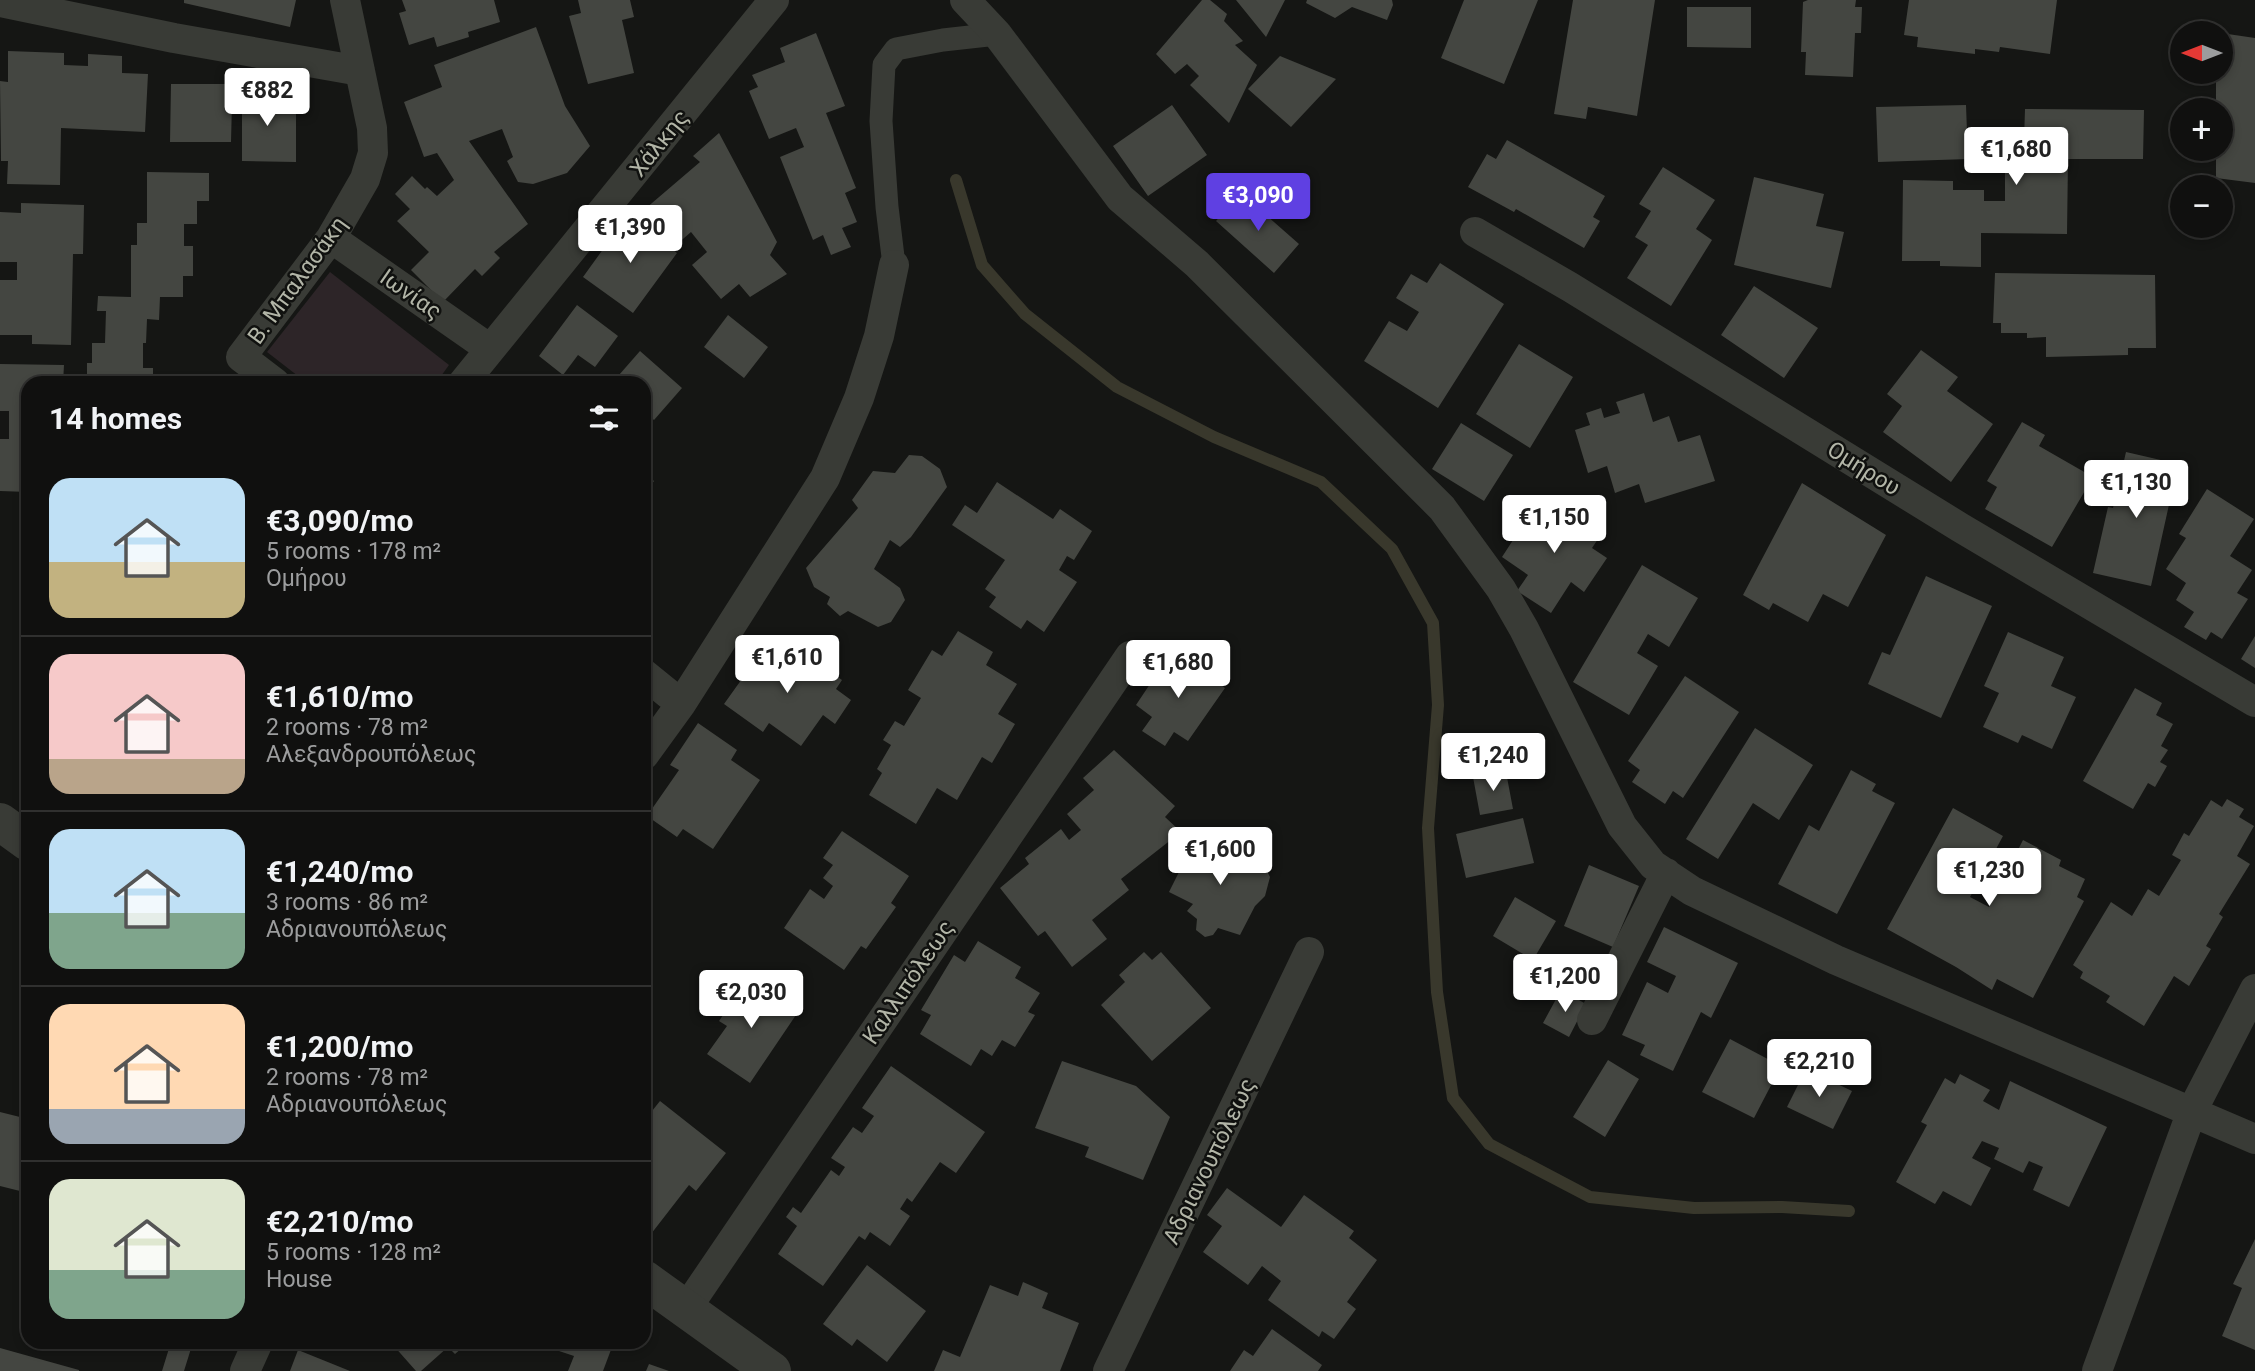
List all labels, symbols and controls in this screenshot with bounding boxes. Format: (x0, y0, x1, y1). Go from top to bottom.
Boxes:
north arrow (2170, 21, 2233, 84)
map controls (2170, 21, 2233, 238)
pin: €882 (226, 68, 308, 128)
text: €882 (241, 77, 293, 104)
button: + (2170, 98, 2233, 161)
street label: Χάλκης (624, 104, 694, 182)
pin: €1,680 (1959, 128, 2073, 187)
text: €1,680 (1980, 136, 2052, 163)
pin: €3,090 (1201, 174, 1315, 233)
button: − (2170, 175, 2233, 238)
text: €3,090 (1222, 182, 1294, 209)
pin: €1,390 (573, 205, 687, 265)
street label: Β. Μπαλασάκη (242, 211, 353, 349)
text: €1,390 (594, 214, 666, 241)
street label: Ιωνίας (375, 264, 447, 325)
icon: filters (585, 399, 623, 437)
text: 14 homes (49, 401, 182, 436)
street label: Ομήρου (1822, 436, 1905, 501)
pin: €1,130 (2079, 461, 2193, 520)
text: €1,130 (2100, 469, 2172, 496)
pin: €1,150 (1497, 496, 1611, 555)
text: €3,090/mo (266, 503, 414, 538)
text: €1,150 (1518, 504, 1590, 531)
icon: home (105, 506, 189, 590)
text: 5 rooms · 178 m² (266, 538, 441, 565)
text: Ομήρου (266, 565, 347, 592)
pin: €1,610 (730, 636, 844, 695)
pin: €1,680 (1121, 640, 1235, 700)
text: €1,610 (751, 644, 823, 671)
text: €1,680 (1142, 649, 1214, 676)
text: €1,610/mo (266, 679, 414, 714)
icon: home (105, 682, 189, 766)
text: 2 rooms · 78 m² (266, 714, 428, 741)
pin: €1,240 (1436, 734, 1550, 793)
text: Αλεξανδρουπόλεως (266, 741, 476, 768)
text: €1,240 (1457, 742, 1529, 769)
pin: €1,600 (1163, 828, 1277, 887)
text: €1,600 (1184, 836, 1256, 863)
pin: €1,230 (1932, 848, 2046, 908)
text: €1,240/mo (266, 854, 414, 889)
icon: home (105, 857, 189, 941)
text: €1,230 (1953, 857, 2025, 884)
text: 3 rooms · 86 m² (266, 889, 428, 916)
street label: Καλλιπόλεως (857, 915, 960, 1049)
text: Αδριανουπόλεως (266, 916, 447, 943)
pin: €1,200 (1508, 954, 1622, 1014)
text: €1,200 (1529, 963, 1601, 990)
pin: €2,030 (694, 970, 808, 1030)
text: €2,030 (715, 979, 787, 1006)
text: €1,200/mo (266, 1029, 414, 1064)
icon: home (105, 1032, 189, 1116)
pin: €2,210 (1762, 1040, 1876, 1099)
text: €2,210 (1783, 1048, 1855, 1075)
text: 2 rooms · 78 m² (266, 1064, 428, 1091)
street label: Αδριανουπόλεως (1158, 1074, 1261, 1249)
text: Αδριανουπόλεως (266, 1091, 447, 1118)
text: €2,210/mo (266, 1204, 414, 1239)
icon: home (105, 1207, 189, 1291)
text: 5 rooms · 128 m² (266, 1239, 441, 1266)
text: House (266, 1266, 332, 1293)

